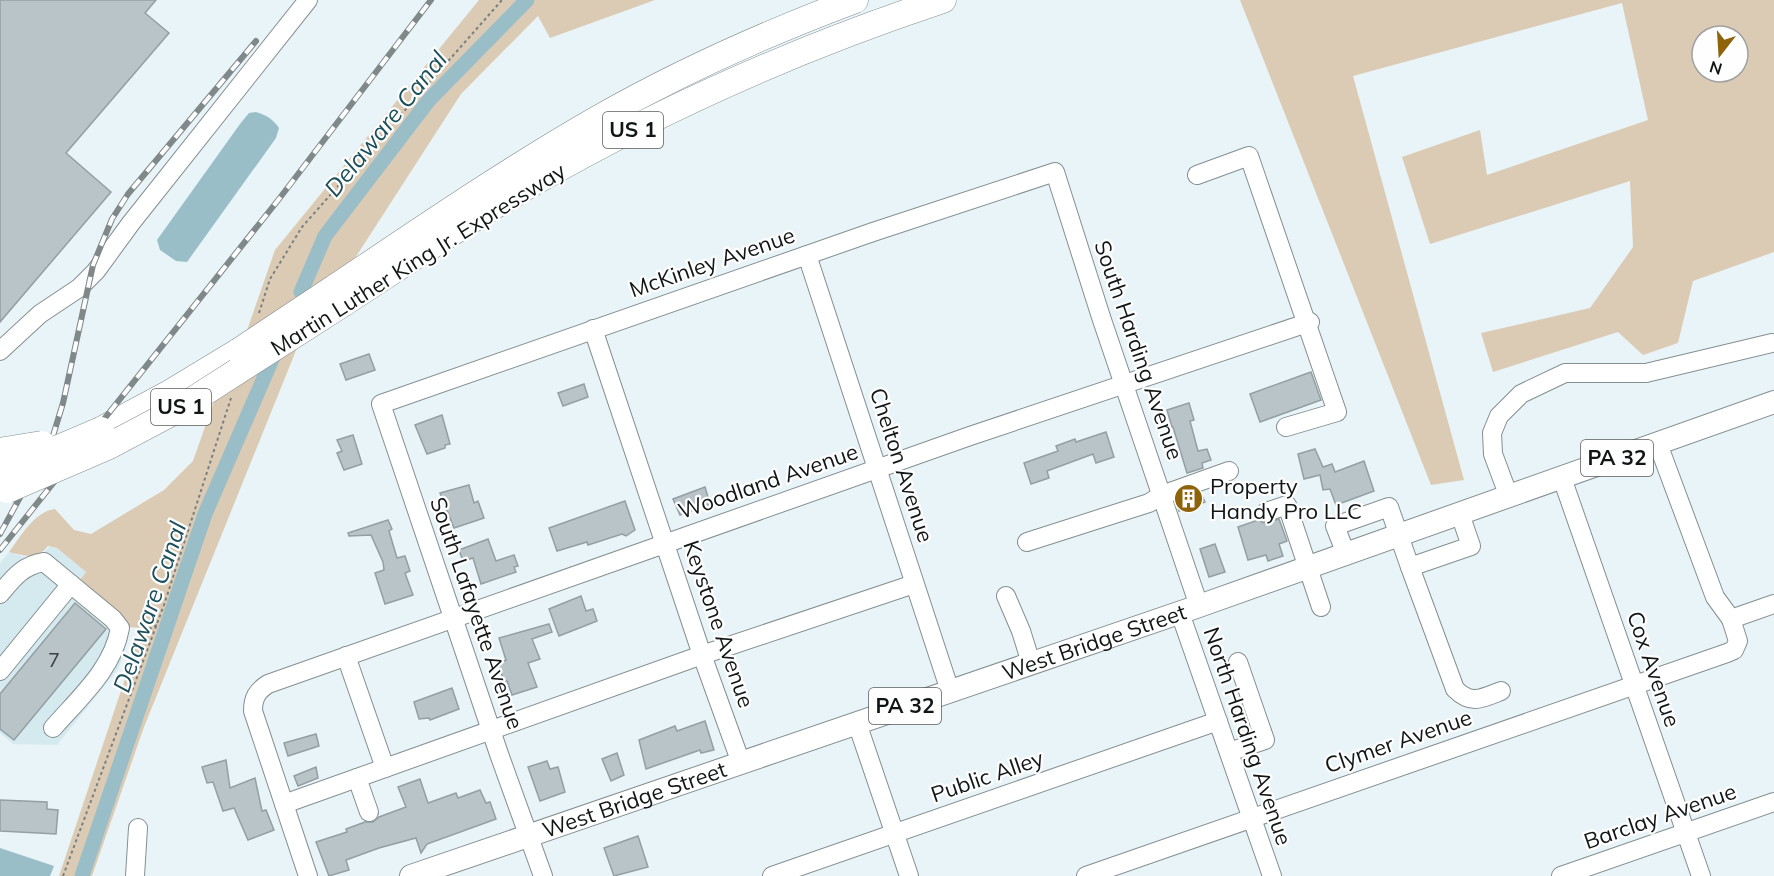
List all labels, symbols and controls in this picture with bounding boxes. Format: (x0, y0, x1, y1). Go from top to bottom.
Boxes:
north arrow (1690, 24, 1750, 84)
water label: Delaware Canal (317, 44, 453, 202)
text: N (1707, 57, 1724, 80)
road number: US 1 (603, 112, 663, 148)
street label: Martin Luther King Jr. Expressway (265, 156, 571, 362)
street label: McKinley Avenue (626, 221, 798, 303)
street label: South Harding Avenue (1088, 237, 1190, 463)
street label: Chelton Avenue (864, 384, 940, 546)
road number: US 1 (151, 389, 211, 425)
street label: Woodland Avenue (674, 437, 862, 525)
road number: PA 32 (1581, 440, 1653, 476)
place label: Property Handy Pro LLC (1210, 472, 1362, 525)
building icon: Property Handy Pro LLC (1173, 483, 1205, 515)
street label: South Lafayette Avenue (424, 493, 530, 733)
water label: Delaware Canal (106, 517, 192, 696)
street label: Keystone Avenue (677, 537, 761, 711)
street label: West Bridge Street (998, 597, 1190, 686)
street label: Cox Avenue (1621, 607, 1687, 731)
street label: North Harding Avenue (1198, 623, 1298, 849)
house number: 7 (48, 647, 60, 672)
road number: PA 32 (869, 688, 941, 724)
street label: Clymer Avenue (1321, 703, 1475, 779)
street label: Public Alley (927, 744, 1047, 808)
street label: West Bridge Street (539, 755, 730, 844)
street label: Barclay Avenue (1580, 777, 1740, 855)

